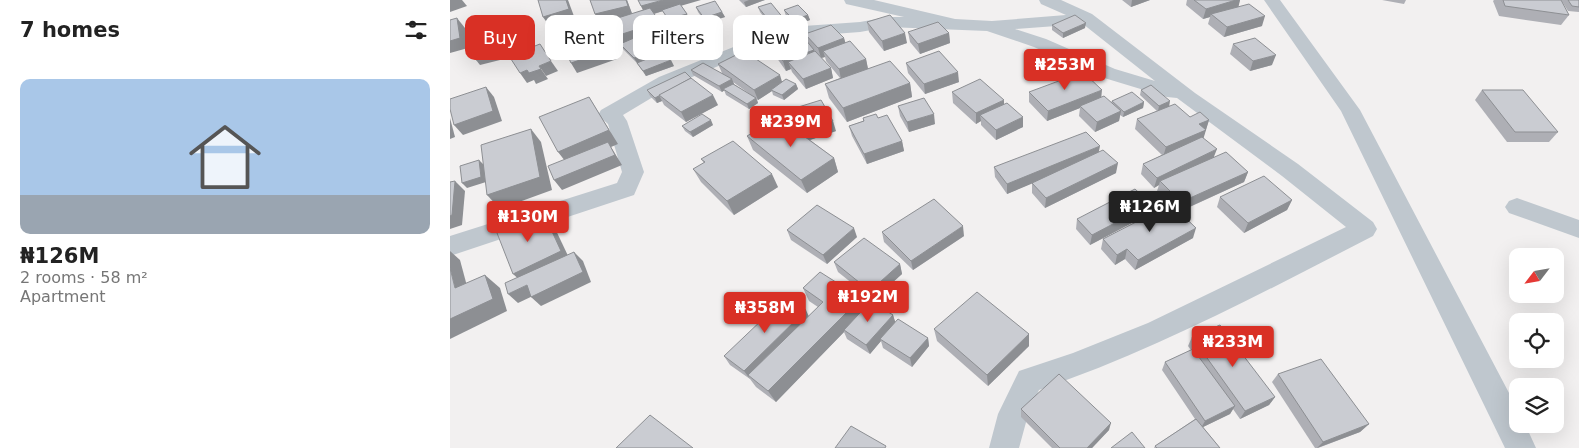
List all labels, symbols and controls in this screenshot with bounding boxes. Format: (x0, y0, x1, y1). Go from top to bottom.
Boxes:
chip: Buy (465, 15, 535, 60)
chip: Rent (545, 15, 623, 60)
chip: Filters (633, 15, 723, 60)
chip: New (733, 15, 808, 60)
icon: filters (402, 16, 430, 44)
text: 7 homes (20, 18, 120, 42)
pin: ₦253M (1030, 48, 1100, 91)
text: ₦253M (1035, 55, 1095, 74)
pin: ₦239M (756, 106, 826, 148)
icon: home (180, 112, 270, 202)
text: ₦239M (761, 112, 821, 131)
pin: ₦126M (1115, 190, 1185, 233)
text: ₦126M (1120, 197, 1180, 216)
pin: ₦130M (493, 200, 563, 243)
text: ₦130M (498, 207, 558, 226)
text: ₦126M (20, 244, 99, 268)
north arrow (1509, 248, 1564, 302)
map controls (1509, 248, 1564, 433)
text: 2 rooms · 58 m² (20, 268, 148, 287)
pin: ₦192M (833, 280, 903, 323)
text: Apartment (20, 287, 106, 306)
text: ₦192M (838, 287, 898, 306)
pin: ₦358M (730, 292, 800, 334)
text: ₦358M (735, 298, 795, 317)
button: locate (1509, 313, 1564, 368)
pin: ₦233M (1198, 326, 1268, 368)
text: ₦233M (1203, 332, 1263, 351)
button: layers (1509, 378, 1564, 433)

